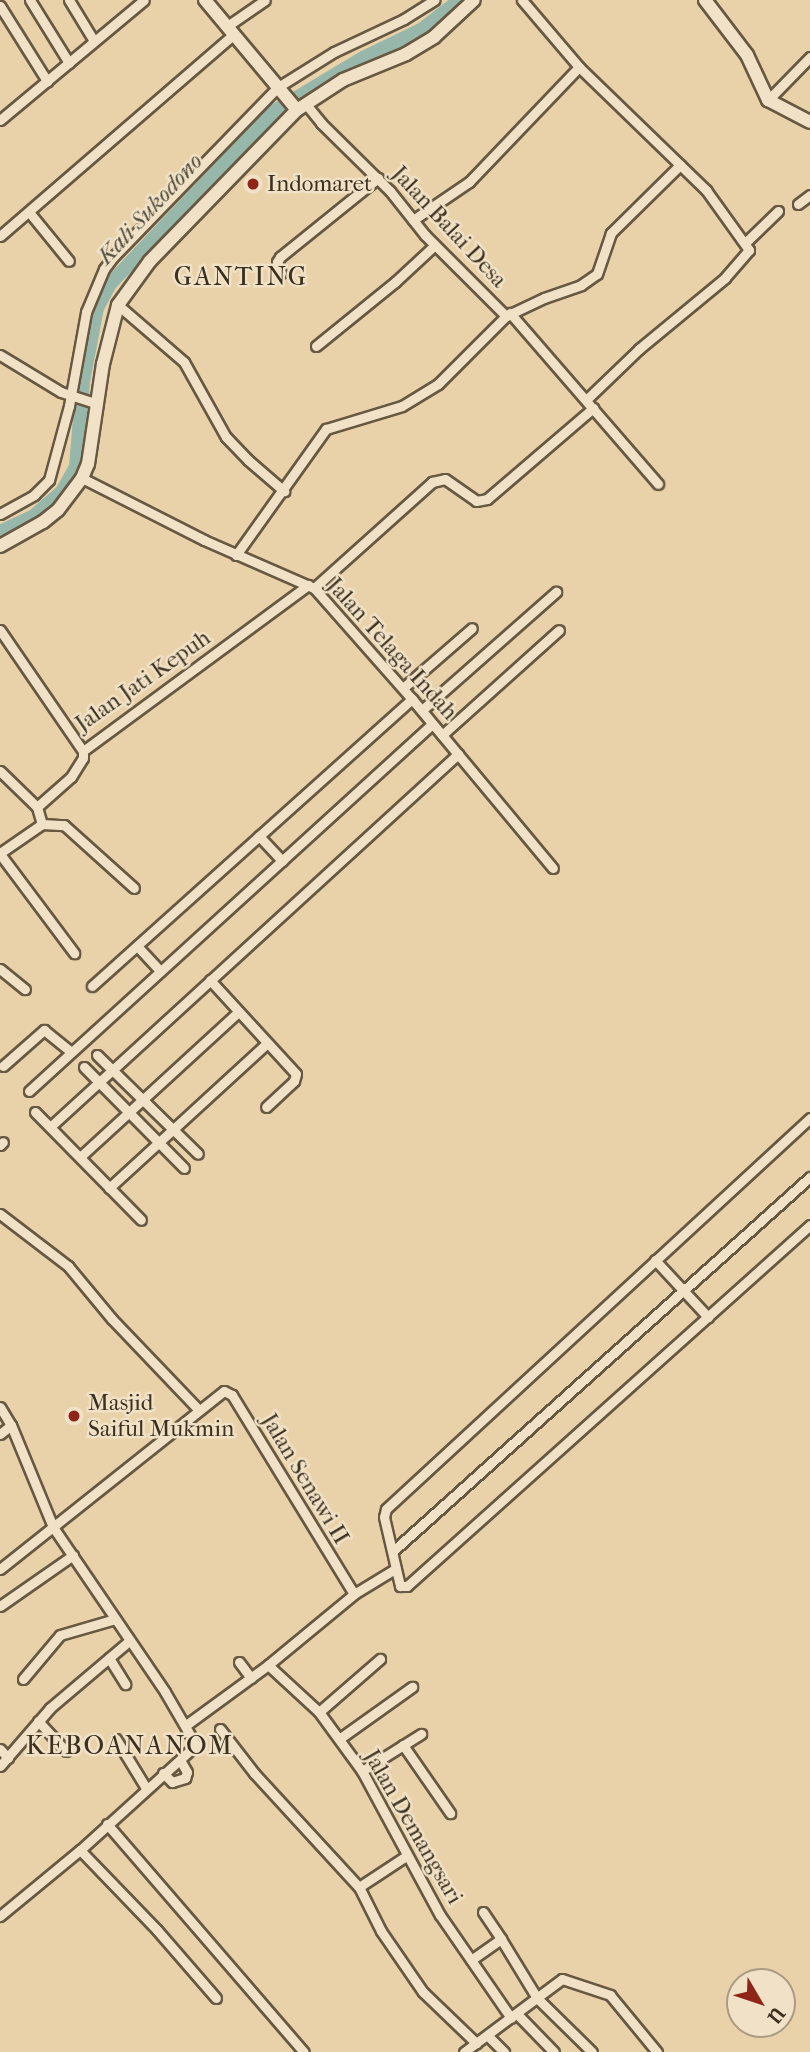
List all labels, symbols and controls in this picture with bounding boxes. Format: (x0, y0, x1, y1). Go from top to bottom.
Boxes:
water label: Kali Sukodono (91, 147, 209, 271)
street label: Jalan Balai Desa (386, 160, 512, 294)
place label: Indomaret (267, 170, 372, 198)
marker: Indomaret (245, 176, 261, 192)
district label: GANTING (175, 261, 307, 293)
street label: Jalan Telaga Indah (321, 572, 463, 726)
street label: Jalan Jati Kepuh (70, 624, 216, 738)
place label: Masjid Saiful Mukmin (88, 1389, 234, 1443)
marker: Masjid Saiful Mukmin (66, 1408, 82, 1424)
street label: Jalan Senawi II (255, 1409, 355, 1549)
district label: KEBOANANOM (27, 1730, 233, 1762)
street label: Jalan Demangsari (358, 1745, 468, 1909)
north arrow (726, 1968, 796, 2038)
text: U (763, 2002, 789, 2028)

